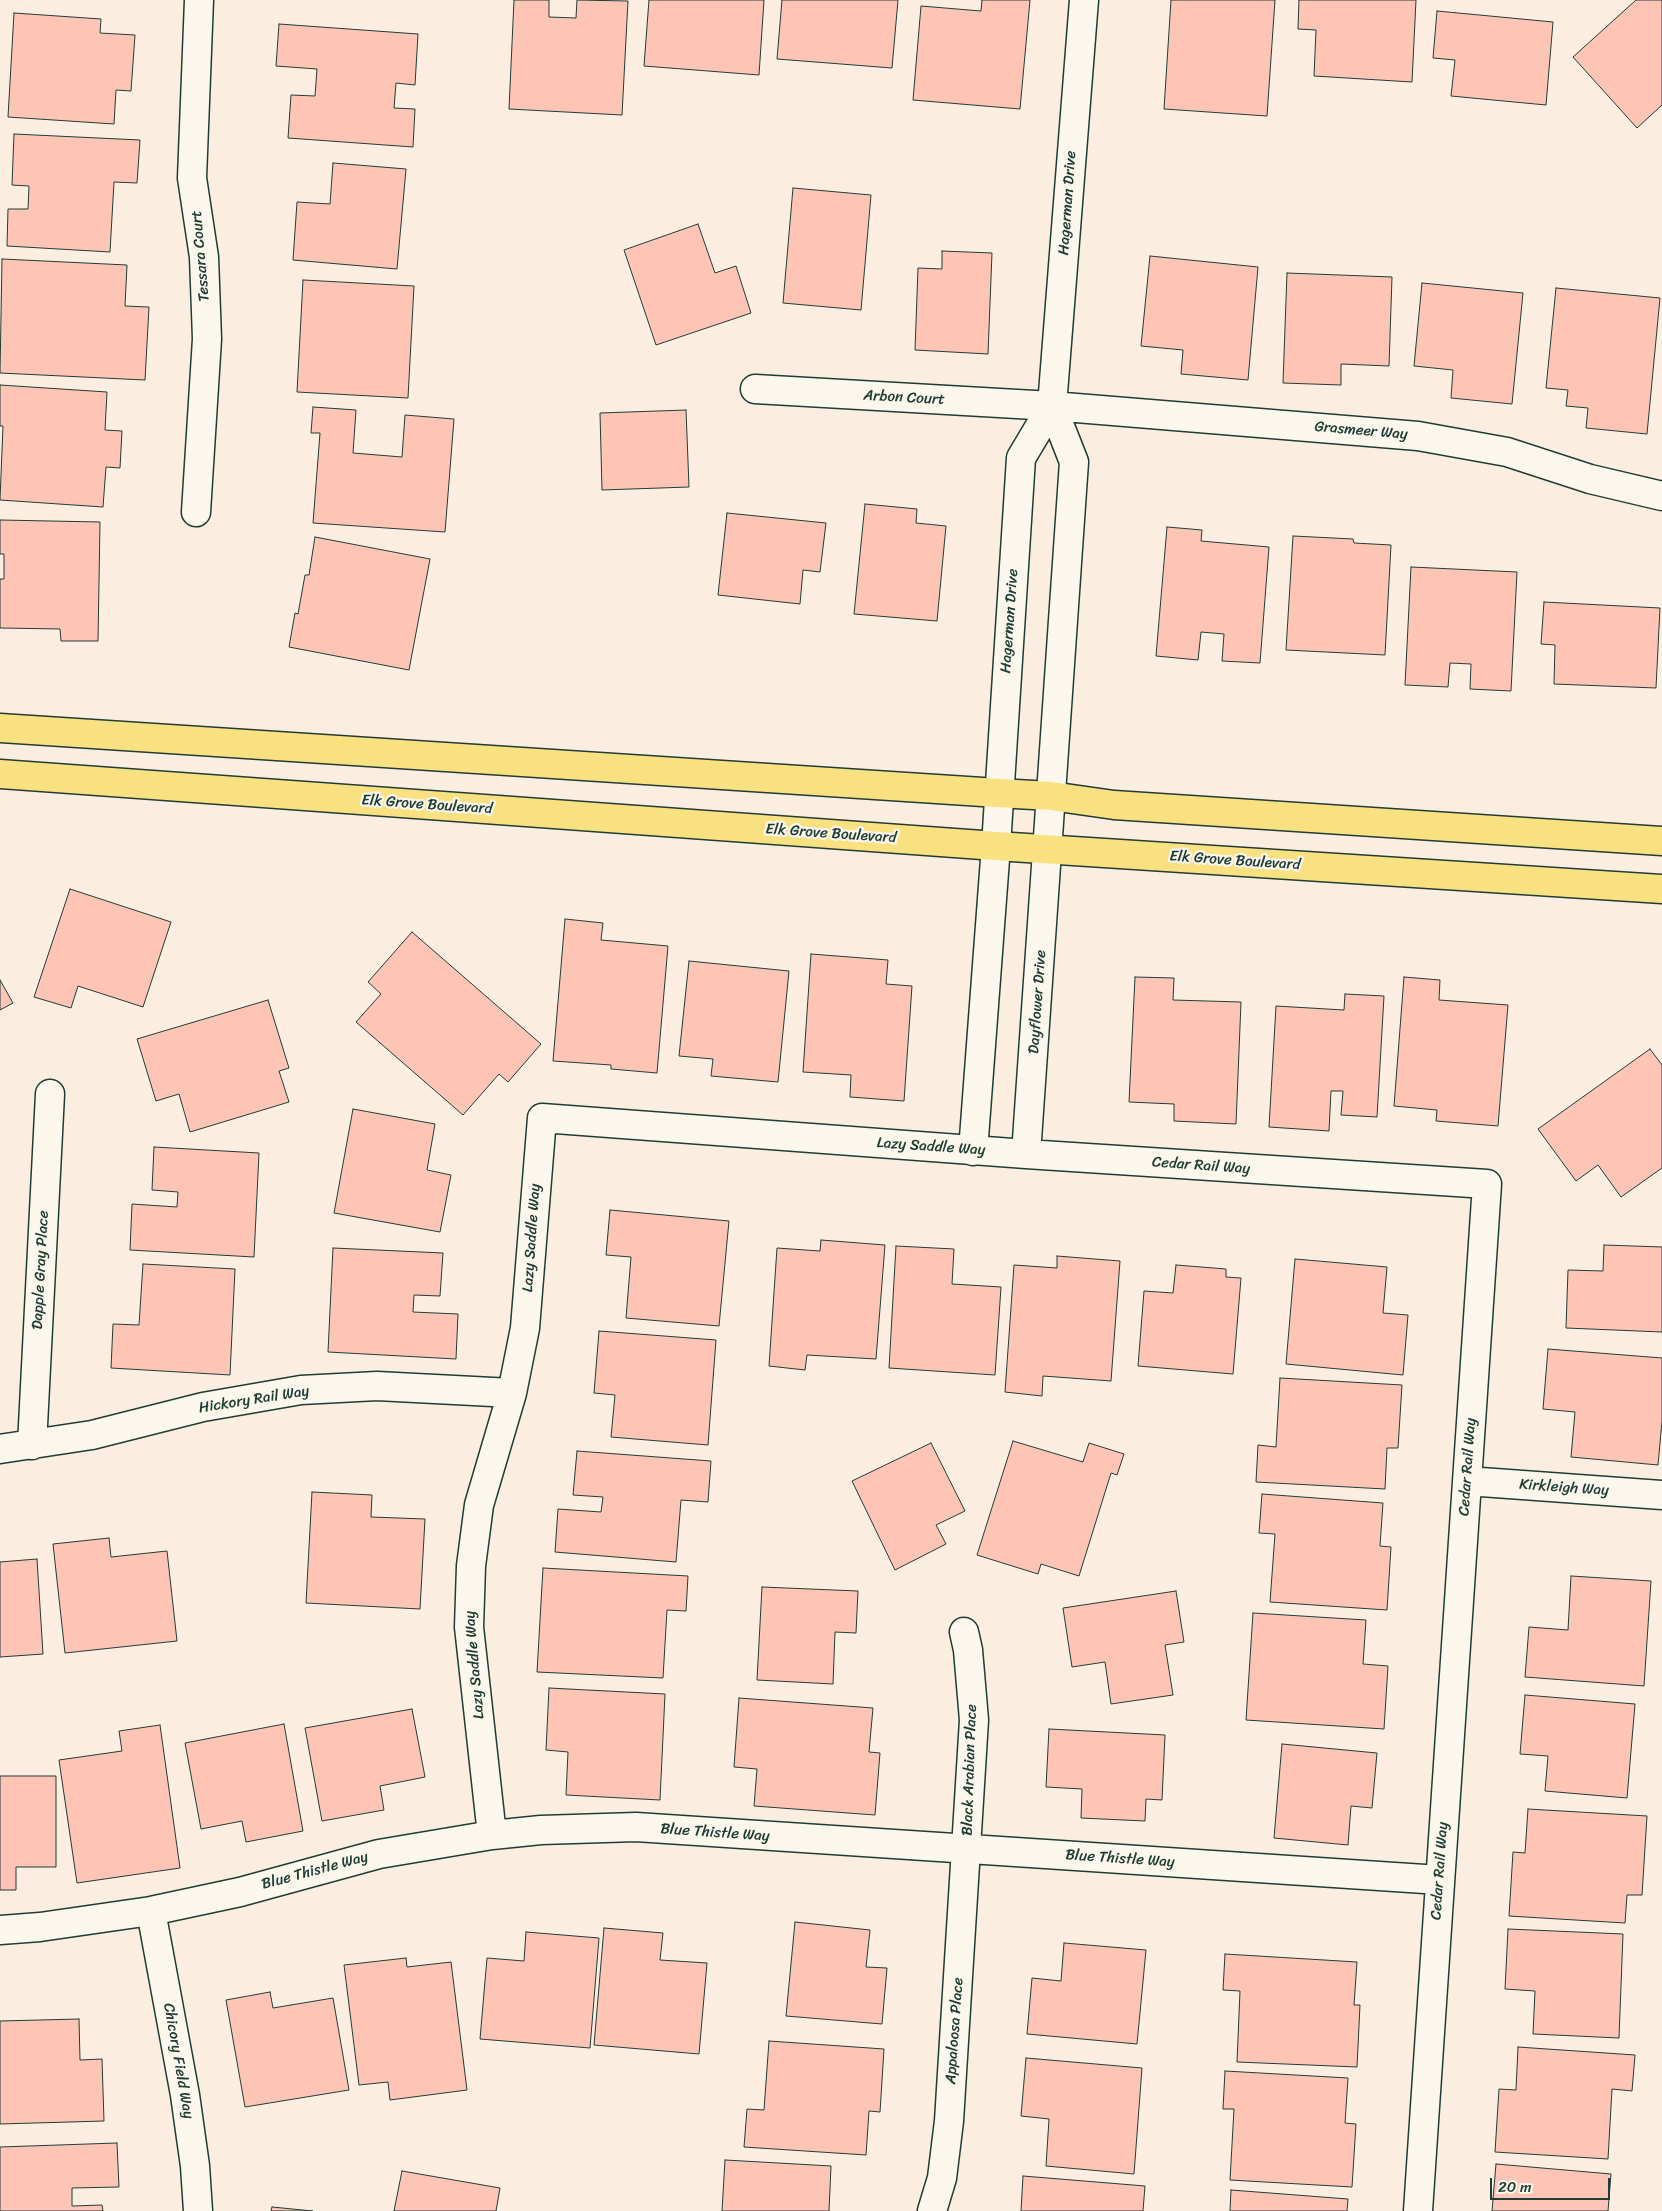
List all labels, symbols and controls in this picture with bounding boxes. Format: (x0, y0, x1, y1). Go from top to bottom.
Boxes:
street label: Hagerman Drive (1055, 150, 1081, 256)
street label: Tessara Court (188, 210, 214, 302)
street label: Arbon Court (863, 387, 945, 409)
street label: Grasmeer Way (1314, 418, 1408, 444)
street label: Hagerman Drive (997, 568, 1023, 674)
street label: Elk Grove Boulevard (361, 791, 493, 819)
street label: Elk Grove Boulevard (765, 820, 897, 848)
street label: Elk Grove Boulevard (1169, 847, 1301, 875)
street label: Dayflower Drive (1025, 949, 1051, 1055)
street label: Lazy Saddle Way (876, 1134, 986, 1160)
street label: Cedar Rail Way (1151, 1154, 1251, 1178)
street label: Lazy Saddle Way (519, 1183, 545, 1293)
street label: Dapple Gray Place (29, 1210, 53, 1330)
street label: Hickory Rail Way (198, 1382, 310, 1418)
street label: Cedar Rail Way (1456, 1417, 1480, 1517)
street label: Kirkleigh Way (1519, 1476, 1609, 1500)
street label: Lazy Saddle Way (461, 1610, 489, 1720)
street label: Black Arabian Place (959, 1704, 981, 1836)
street label: Blue Thistle Way (660, 1820, 770, 1846)
street label: Cedar Rail Way (1428, 1821, 1452, 1921)
street label: Blue Thistle Way (1065, 1846, 1175, 1872)
street label: Blue Thistle Way (260, 1848, 370, 1894)
street label: Appaloosa Place (942, 1977, 968, 2085)
street label: Chicory Field Way (159, 2002, 197, 2120)
scale bar (1492, 2168, 1612, 2200)
text: 20 m (1498, 2174, 1532, 2200)

